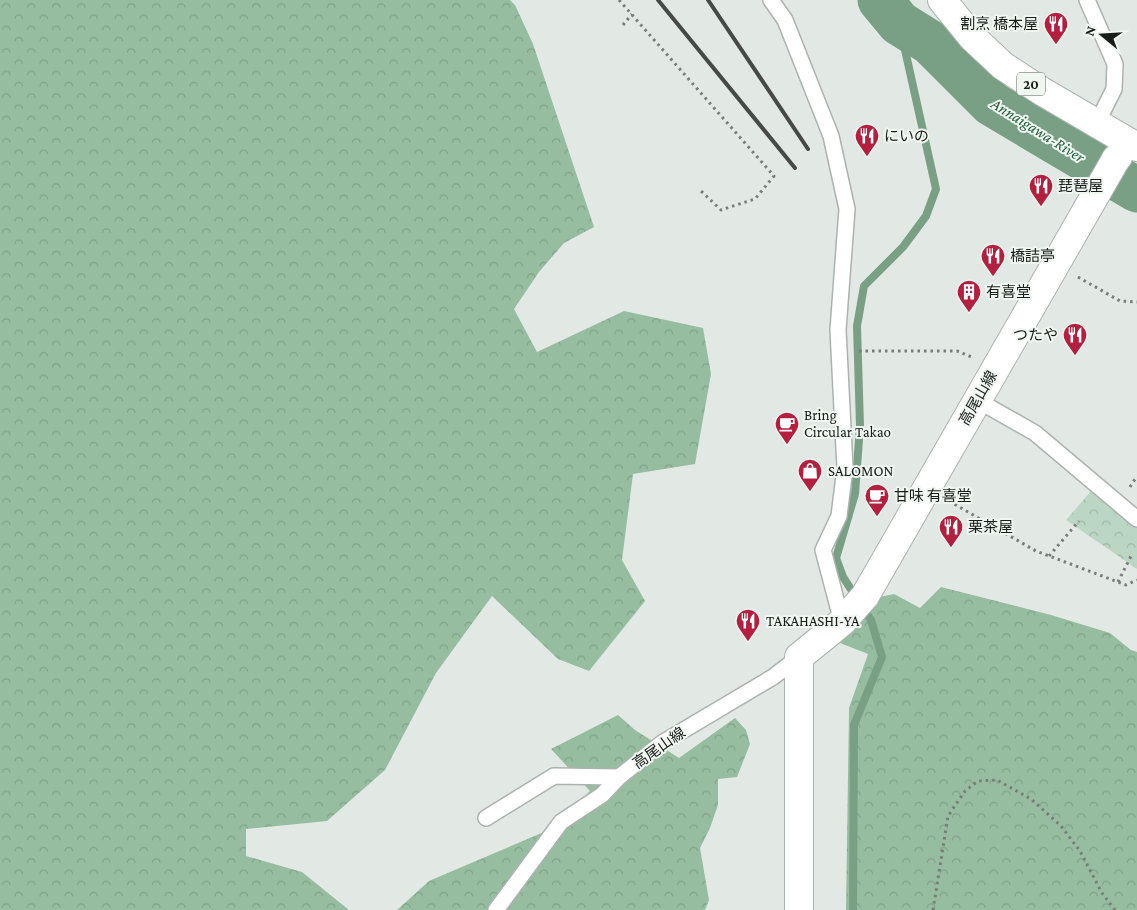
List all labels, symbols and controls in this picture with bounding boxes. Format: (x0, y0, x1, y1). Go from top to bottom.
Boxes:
north arrow (1077, 10, 1127, 60)
restaurant icon: 割烹 橋本屋 (1043, 11, 1069, 45)
place label: 割烹 橋本屋 (960, 16, 1038, 32)
text: N (1081, 24, 1099, 38)
road number: 20 (1017, 72, 1045, 96)
water label: Annaigawa-River (987, 94, 1088, 167)
restaurant icon: にいの (854, 123, 880, 157)
place label: にいの (884, 128, 929, 144)
restaurant icon: 琵琶屋 (1028, 173, 1054, 207)
place label: 琵琶屋 (1058, 178, 1103, 194)
restaurant icon: 橋詰亭 (980, 243, 1006, 277)
place label: 橋詰亭 (1010, 248, 1055, 264)
building icon: 有喜堂 (956, 279, 982, 313)
place label: 有喜堂 (986, 284, 1031, 300)
restaurant icon: つたや (1062, 322, 1088, 356)
place label: つたや (1013, 327, 1058, 343)
street label: 高尾山線 (956, 368, 1000, 428)
place label: Bring Circular Takao (804, 407, 891, 440)
cafe icon: Bring Circular Takao (774, 411, 800, 445)
shop icon: SALOMON (797, 458, 823, 492)
place label: SALOMON (828, 463, 894, 479)
cafe icon: 甘味 有喜堂 (864, 483, 890, 517)
place label: 甘味 有喜堂 (894, 488, 972, 504)
restaurant icon: 栗茶屋 (938, 514, 964, 548)
place label: 栗茶屋 (968, 519, 1013, 535)
restaurant icon: TAKAHASHI-YA (735, 608, 761, 642)
place label: TAKAHASHI-YA (766, 613, 860, 629)
street label: 高尾山線 (630, 724, 688, 772)

